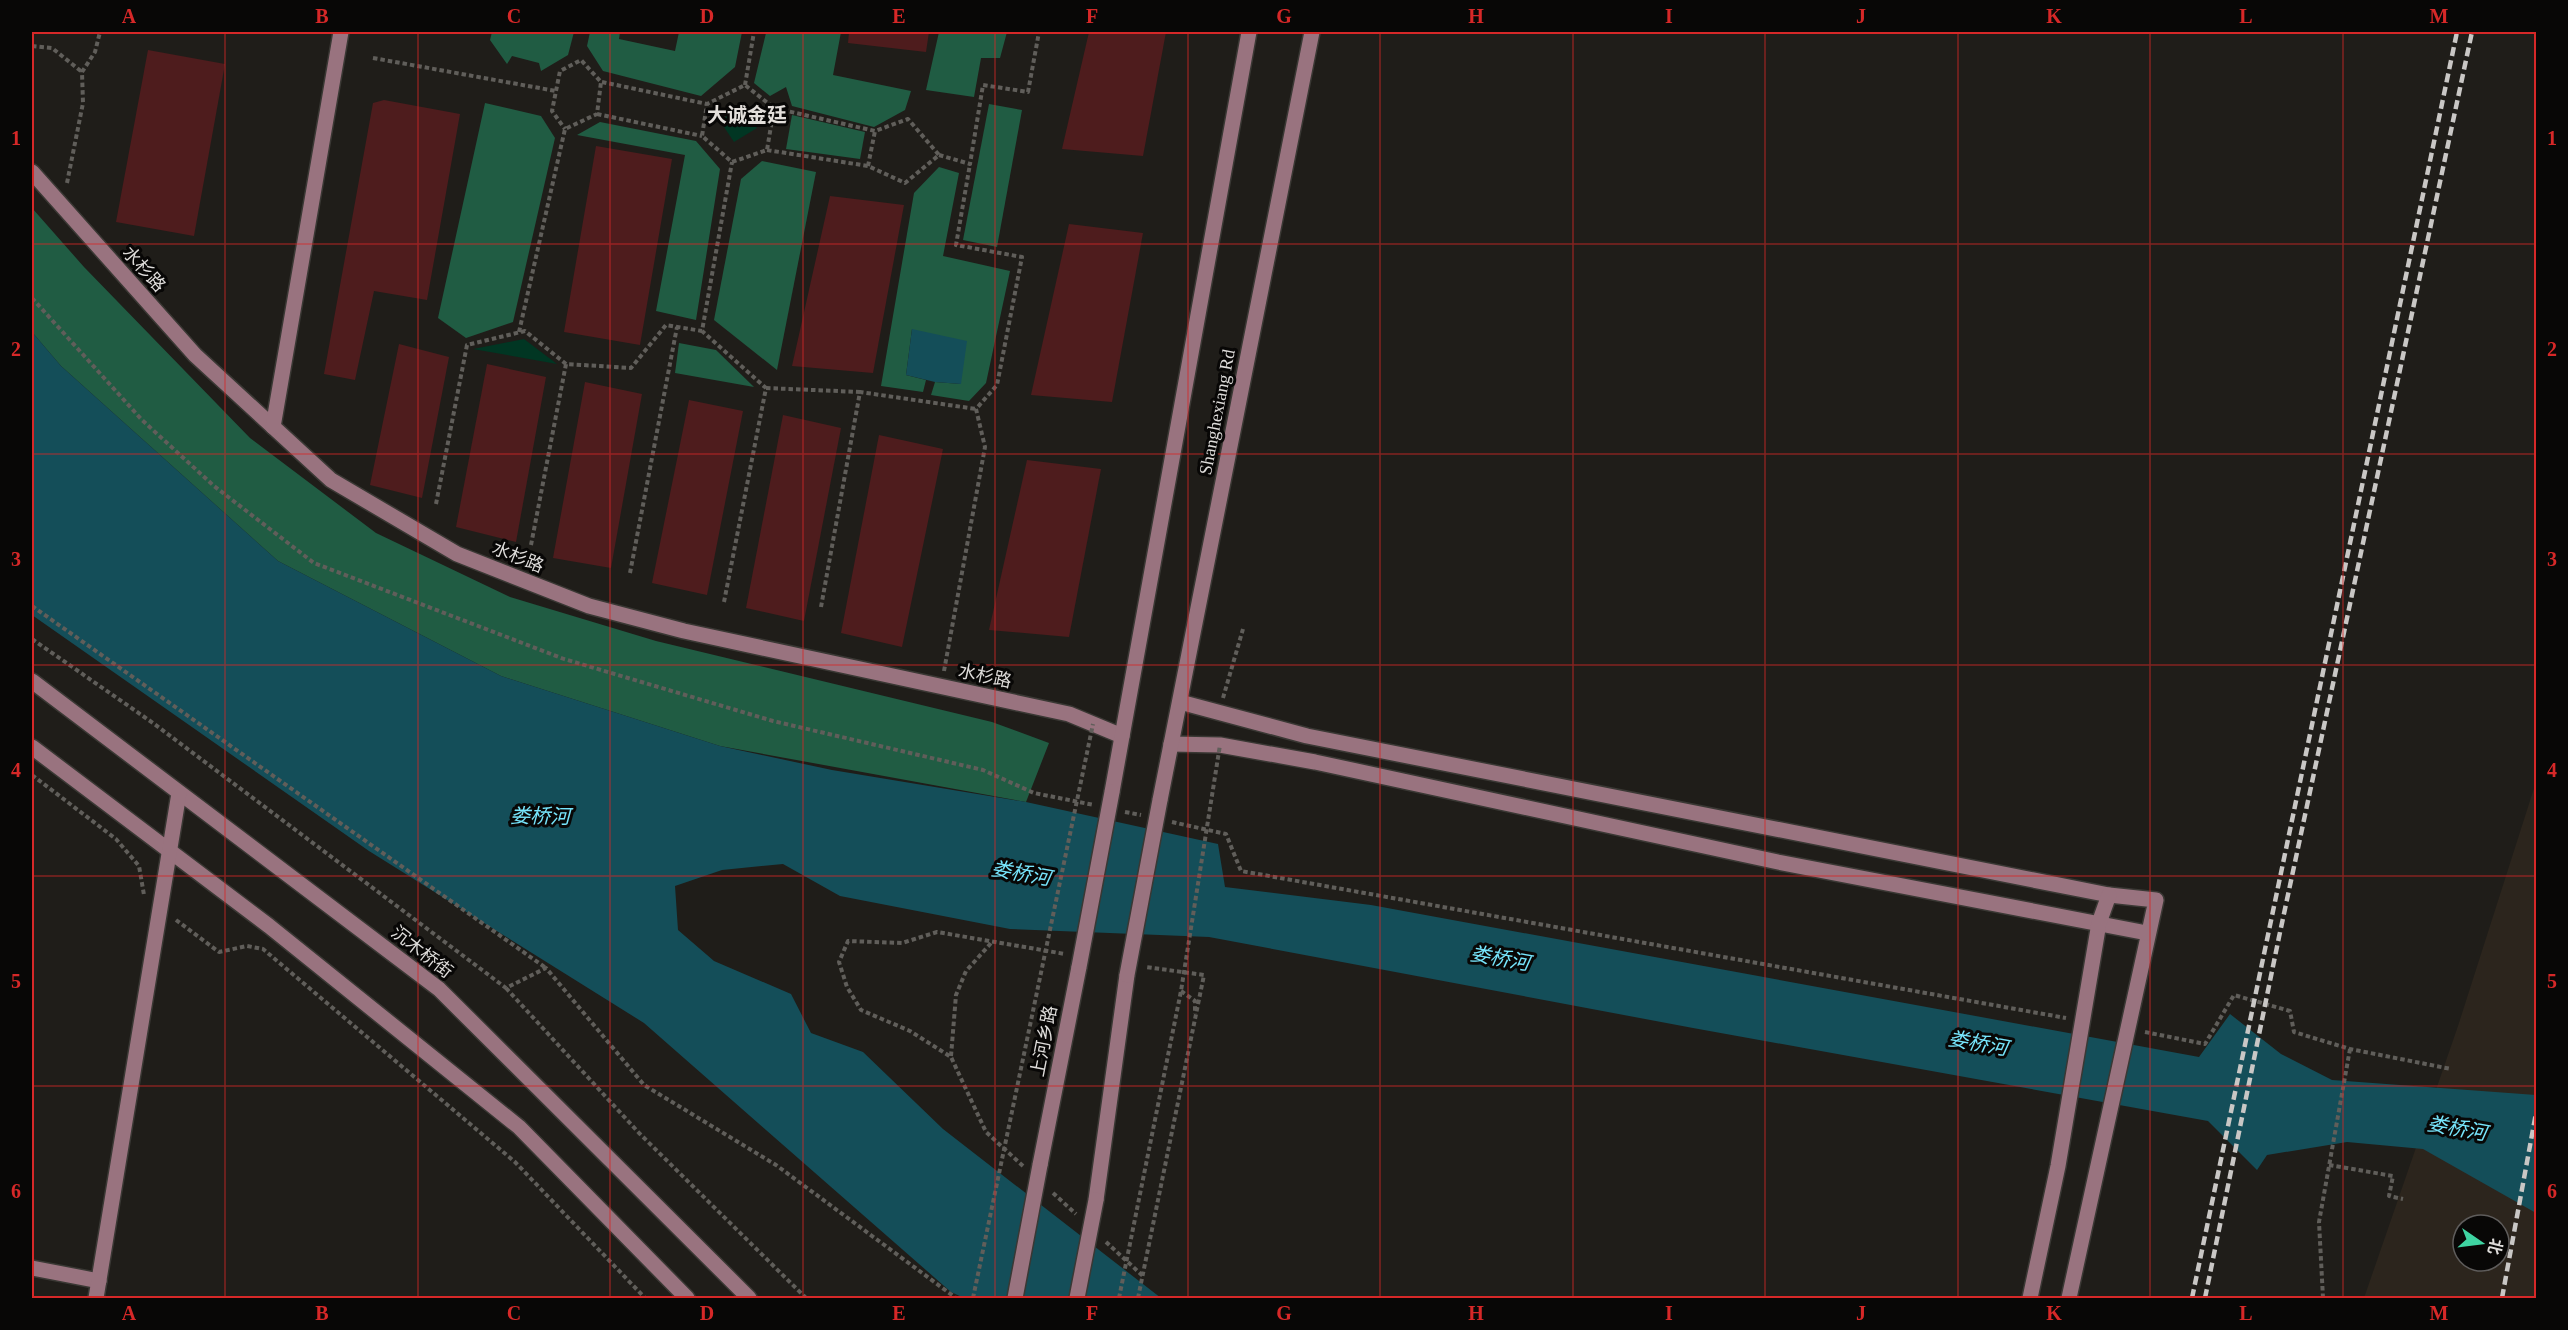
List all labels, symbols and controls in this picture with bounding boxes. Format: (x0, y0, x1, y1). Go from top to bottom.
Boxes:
text: A (122, 5, 137, 27)
text: B (315, 5, 329, 27)
text: C (507, 5, 521, 27)
text: D (700, 5, 714, 27)
text: E (892, 5, 906, 27)
text: F (1086, 5, 1098, 27)
text: G (1276, 5, 1292, 27)
text: H (1468, 5, 1484, 27)
text: I (1665, 5, 1673, 27)
text: J (1856, 5, 1866, 27)
text: K (2046, 5, 2062, 27)
text: L (2239, 5, 2253, 27)
text: M (2430, 5, 2449, 27)
district label: 大诚金廷 (707, 104, 787, 126)
text: 1 (11, 127, 21, 149)
text: 1 (2547, 127, 2557, 149)
street label: 水杉路 (119, 242, 169, 296)
text: 2 (11, 338, 21, 360)
text: 2 (2547, 338, 2557, 360)
street label: Shanghexiang Rd (1195, 348, 1239, 476)
street label: 水杉路 (489, 538, 547, 576)
text: 3 (11, 548, 21, 570)
text: 3 (2547, 548, 2557, 570)
street label: 水杉路 (957, 661, 1013, 691)
text: 4 (11, 759, 21, 781)
text: 4 (2547, 759, 2557, 781)
water label: 娄桥河 (510, 804, 574, 828)
water label: 娄桥河 (990, 857, 1056, 890)
street label: 沉木桥街 (387, 922, 457, 982)
water label: 娄桥河 (1469, 942, 1535, 975)
text: 5 (11, 970, 21, 992)
text: 5 (2547, 970, 2557, 992)
street label: 上河乡路 (1027, 1004, 1061, 1078)
water label: 娄桥河 (1947, 1027, 2013, 1060)
water label: 娄桥河 (2426, 1112, 2492, 1145)
text: 6 (11, 1180, 21, 1202)
text: 6 (2547, 1180, 2557, 1202)
north arrow (2451, 1213, 2511, 1273)
text: 北 (2485, 1237, 2505, 1256)
text: A (122, 1302, 137, 1324)
text: B (315, 1302, 329, 1324)
text: C (507, 1302, 521, 1324)
text: D (700, 1302, 714, 1324)
text: E (892, 1302, 906, 1324)
text: F (1086, 1302, 1098, 1324)
text: G (1276, 1302, 1292, 1324)
text: H (1468, 1302, 1484, 1324)
text: I (1665, 1302, 1673, 1324)
text: J (1856, 1302, 1866, 1324)
text: K (2046, 1302, 2062, 1324)
text: L (2239, 1302, 2253, 1324)
text: M (2430, 1302, 2449, 1324)

